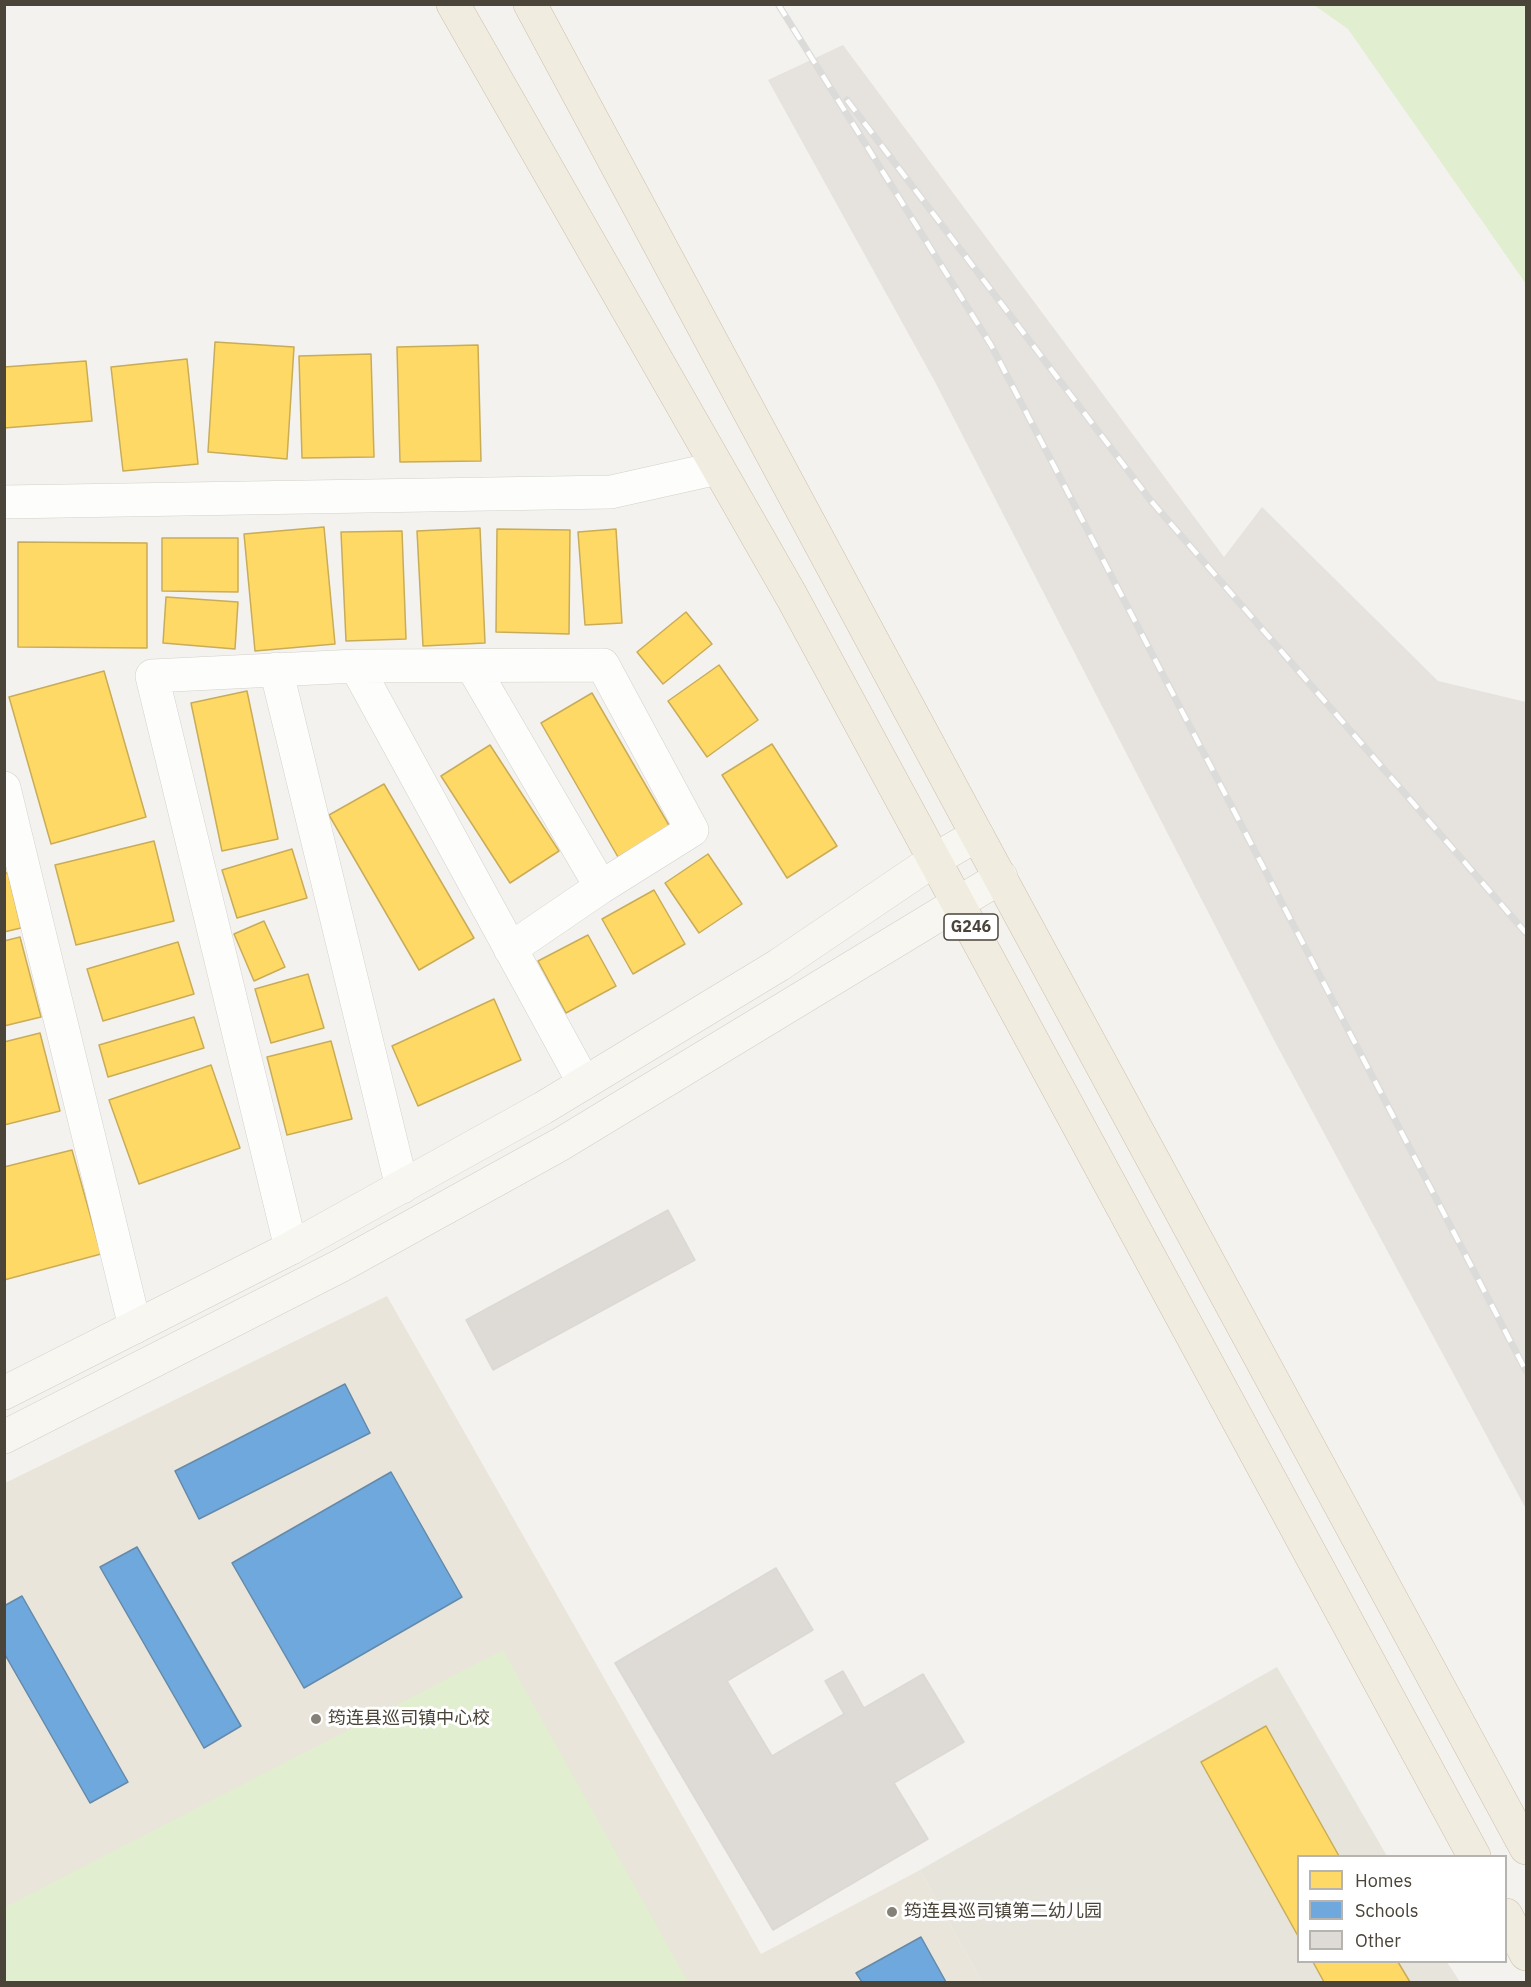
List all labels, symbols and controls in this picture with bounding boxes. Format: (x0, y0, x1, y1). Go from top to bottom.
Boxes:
road number: G246 (944, 914, 998, 940)
place label: 筠连县巡司镇中心校 (328, 1708, 490, 1730)
marker: 筠连县巡司镇中心校 (309, 1712, 323, 1726)
legend (1297, 1855, 1507, 1963)
text: Homes (1355, 1869, 1412, 1892)
text: Schools (1355, 1899, 1419, 1922)
place label: 筠连县巡司镇第二幼儿园 (904, 1901, 1102, 1923)
marker: 筠连县巡司镇第二幼儿园 (885, 1905, 899, 1919)
text: Other (1355, 1929, 1401, 1952)

